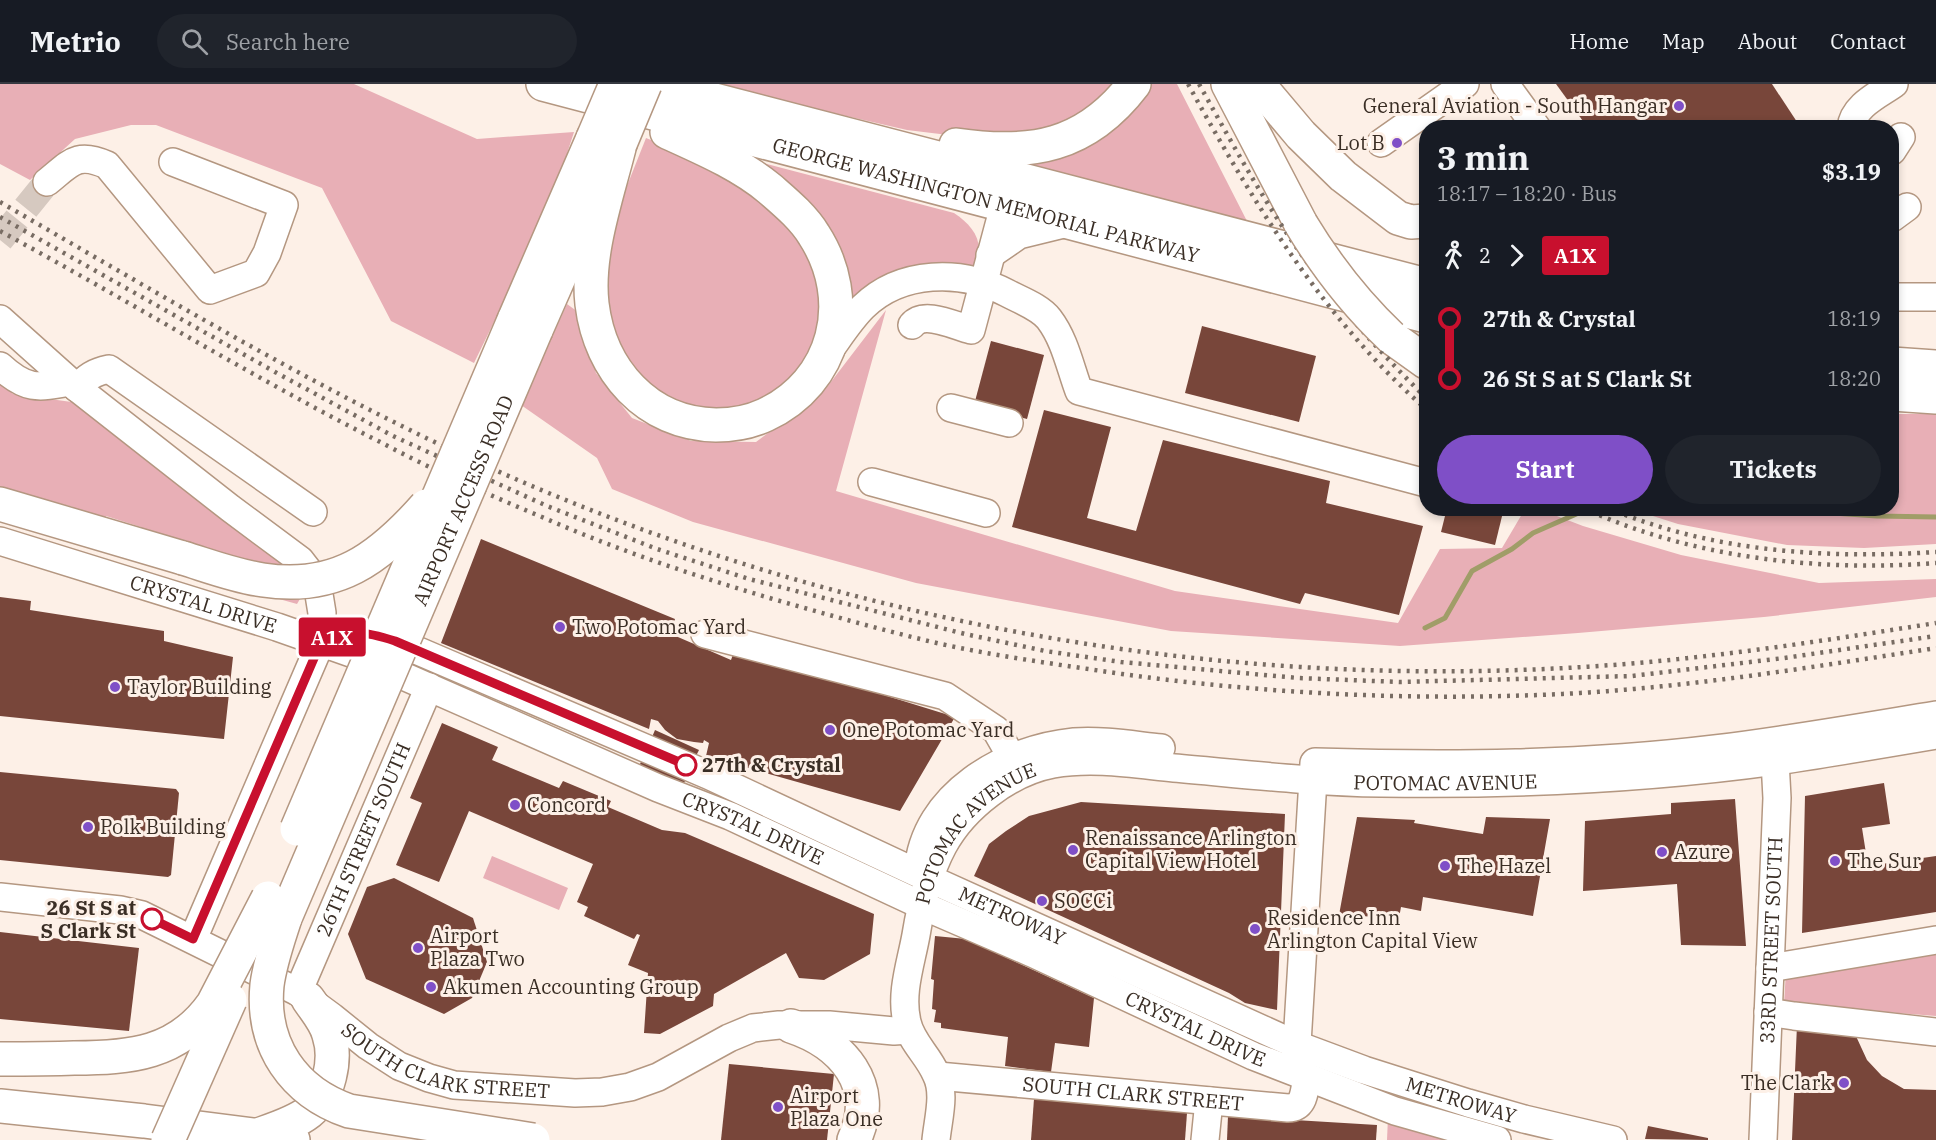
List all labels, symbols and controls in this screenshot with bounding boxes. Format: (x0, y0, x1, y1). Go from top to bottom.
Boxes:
search box (157, 14, 577, 68)
text: Metrio (30, 23, 121, 60)
icon: search (178, 25, 211, 58)
text: Search here (226, 27, 350, 56)
text: Home (1569, 27, 1629, 55)
text: Map (1662, 27, 1705, 55)
text: About (1738, 27, 1797, 55)
text: Contact (1830, 27, 1906, 55)
place label: General Aviation - South Hangar (1363, 92, 1667, 119)
marker: General Aviation - South Hangar (1672, 99, 1686, 113)
place label: Lot B (1337, 129, 1385, 156)
street label: GEORGE WASHINGTON MEMORIAL PARKWAY (770, 131, 1203, 269)
marker: Lot B (1390, 136, 1404, 150)
text: 3 min (1437, 136, 1529, 179)
text: $3.19 (1822, 157, 1881, 186)
text: 18:17 – 18:20 · Bus (1437, 180, 1617, 207)
icon: walk (1437, 239, 1470, 272)
icon: forward (1500, 239, 1533, 272)
text: A1X (1554, 241, 1597, 269)
text: 2 (1479, 242, 1491, 269)
text: 27th & Crystal (1483, 304, 1636, 333)
text: 18:19 (1827, 305, 1881, 332)
text: 26 St S at S Clark St (1483, 364, 1691, 393)
text: 18:20 (1827, 365, 1881, 392)
street label: AIRPORT ACCESS ROAD (406, 391, 520, 610)
button: Start (1437, 435, 1653, 504)
button: Tickets (1665, 435, 1881, 504)
street label: CRYSTAL DRIVE (127, 568, 280, 639)
place label: Two Potomac Yard (572, 613, 746, 640)
line badge: A1X (298, 618, 366, 656)
marker: Two Potomac Yard (553, 620, 567, 634)
text: A1X (311, 623, 353, 651)
place label: Taylor Building (127, 673, 272, 700)
marker: Taylor Building (108, 680, 122, 694)
place label: One Potomac Yard (842, 716, 1014, 743)
marker: One Potomac Yard (823, 723, 837, 737)
street label: 26TH STREET SOUTH (310, 738, 417, 940)
place label: 27th & Crystal (702, 751, 841, 778)
marker: 27th & Crystal (675, 754, 697, 776)
street label: POTOMAC AVENUE (908, 756, 1040, 907)
street label: POTOMAC AVENUE (1353, 767, 1538, 796)
street label: CRYSTAL DRIVE (678, 785, 828, 871)
place label: Concord (527, 791, 606, 818)
marker: Concord (508, 798, 522, 812)
place label: Polk Building (100, 813, 226, 840)
marker: Polk Building (81, 820, 95, 834)
place label: Renaissance Arlington Capital View Hotel (1085, 824, 1297, 874)
street label: 33RD STREET SOUTH (1753, 836, 1788, 1044)
place label: Azure (1674, 838, 1730, 865)
marker: Renaissance Arlington Capital View Hotel (1066, 843, 1080, 857)
marker: Azure (1655, 845, 1669, 859)
place label: The Sur (1847, 847, 1921, 874)
place label: The Hazel (1457, 852, 1551, 879)
marker: The Sur (1828, 854, 1842, 868)
marker: The Hazel (1438, 859, 1452, 873)
street label: METROWAY (954, 880, 1070, 952)
place label: SOCCi (1054, 887, 1112, 914)
place label: 26 St S at S Clark St (41, 894, 137, 944)
marker: SOCCi (1035, 894, 1049, 908)
place label: Residence Inn Arlington Capital View (1267, 904, 1478, 954)
marker: 26 St S at S Clark St (141, 908, 163, 930)
place label: Airport Plaza Two (430, 922, 525, 972)
marker: Residence Inn Arlington Capital View (1248, 922, 1262, 936)
marker: Airport Plaza Two (411, 941, 425, 955)
place label: Akumen Accounting Group (443, 973, 699, 1000)
marker: Akumen Accounting Group (424, 980, 438, 994)
street label: CRYSTAL DRIVE (1121, 984, 1270, 1073)
street label: SOUTH CLARK STREET (336, 1016, 551, 1104)
place label: The Clark (1741, 1069, 1832, 1096)
street label: SOUTH CLARK STREET (1021, 1070, 1245, 1117)
street label: METROWAY (1402, 1070, 1520, 1129)
marker: The Clark (1837, 1076, 1851, 1090)
place label: Airport Plaza One (790, 1082, 883, 1132)
marker: Airport Plaza One (771, 1100, 785, 1114)

